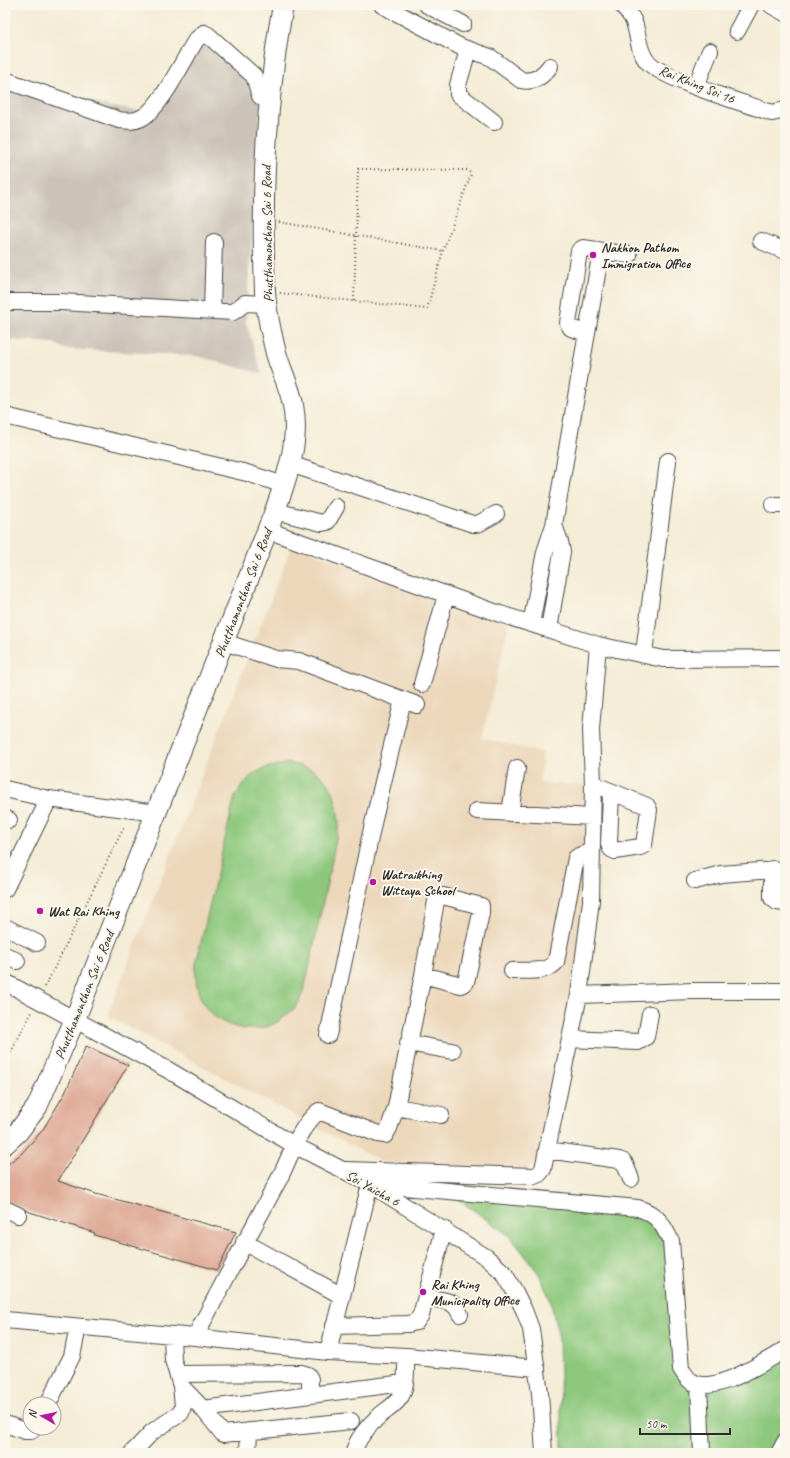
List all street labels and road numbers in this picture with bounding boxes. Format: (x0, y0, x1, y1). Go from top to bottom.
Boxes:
street label: Rai Khing Soi 16 (656, 62, 738, 108)
street label: Phutthamonthon Sai 6 Road (258, 163, 277, 302)
street label: Phutthamonthon Sai 6 Road (211, 524, 277, 660)
street label: Phutthamonthon Sai 6 Road (51, 926, 119, 1062)
street label: Soi Yaicha 6 (343, 1167, 403, 1210)

